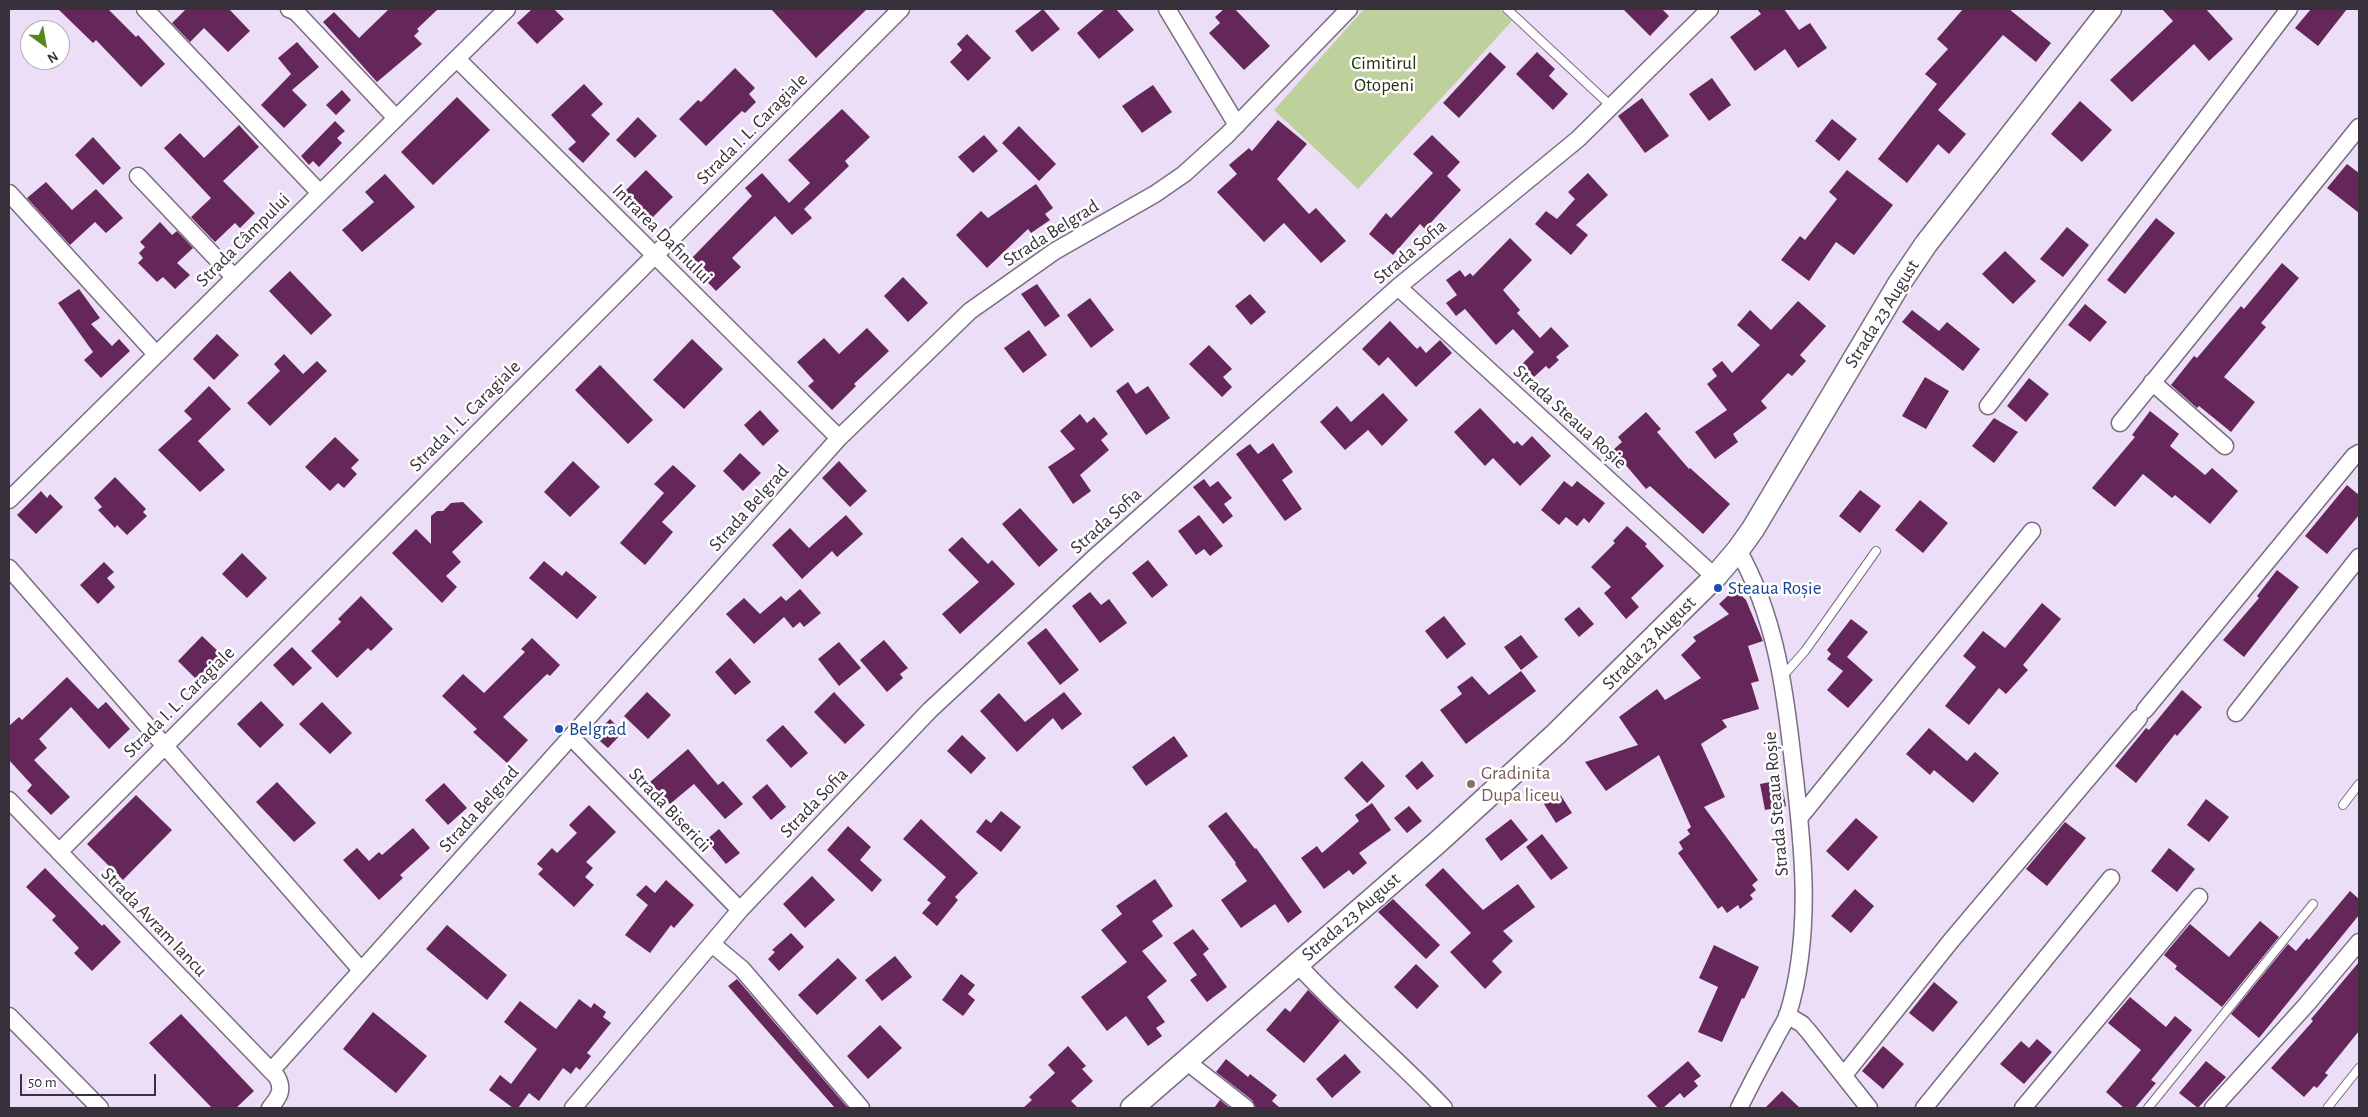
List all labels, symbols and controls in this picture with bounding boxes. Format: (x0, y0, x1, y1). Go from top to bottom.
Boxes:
north arrow (20, 20, 70, 70)
text: N (45, 48, 60, 65)
park label: Cimitirul Otopeni (1351, 52, 1417, 96)
street label: Strada I. L. Caragiale (692, 69, 812, 189)
street label: Intrarea Dafinului (607, 179, 717, 289)
street label: Strada Câmpului (191, 188, 295, 292)
street label: Strada Belgrad (999, 195, 1103, 271)
street label: Strada Sofia (1369, 215, 1451, 289)
street label: Strada 23 August (1840, 256, 1924, 372)
street label: Strada I. L. Caragiale (405, 356, 525, 476)
street label: Strada Steaua Roșie (1509, 360, 1631, 474)
street label: Strada Belgrad (704, 460, 794, 556)
street label: Strada Sofia (1066, 483, 1146, 559)
place label: Steaua Roșie (1728, 577, 1821, 599)
marker: Steaua Roșie (1712, 582, 1724, 594)
street label: Strada 23 August (1597, 591, 1701, 695)
street label: Strada I. L. Caragiale (119, 642, 239, 762)
place label: Belgrad (569, 718, 626, 740)
marker: Belgrad (553, 723, 565, 735)
street label: Strada Steaua Roșie (1758, 731, 1794, 877)
street label: Strada Belgrad (434, 761, 524, 857)
place label: Gradinita Dupa liceu (1481, 762, 1560, 806)
street label: Strada Bisericii (624, 763, 716, 857)
street label: Strada Sofia (775, 763, 853, 843)
marker: Gradinita Dupa liceu (1465, 778, 1477, 790)
street label: Strada Avram Iancu (96, 863, 212, 981)
street label: Strada 23 August (1297, 868, 1405, 966)
scale bar (22, 1064, 159, 1096)
text: 50 m (28, 1075, 57, 1090)

